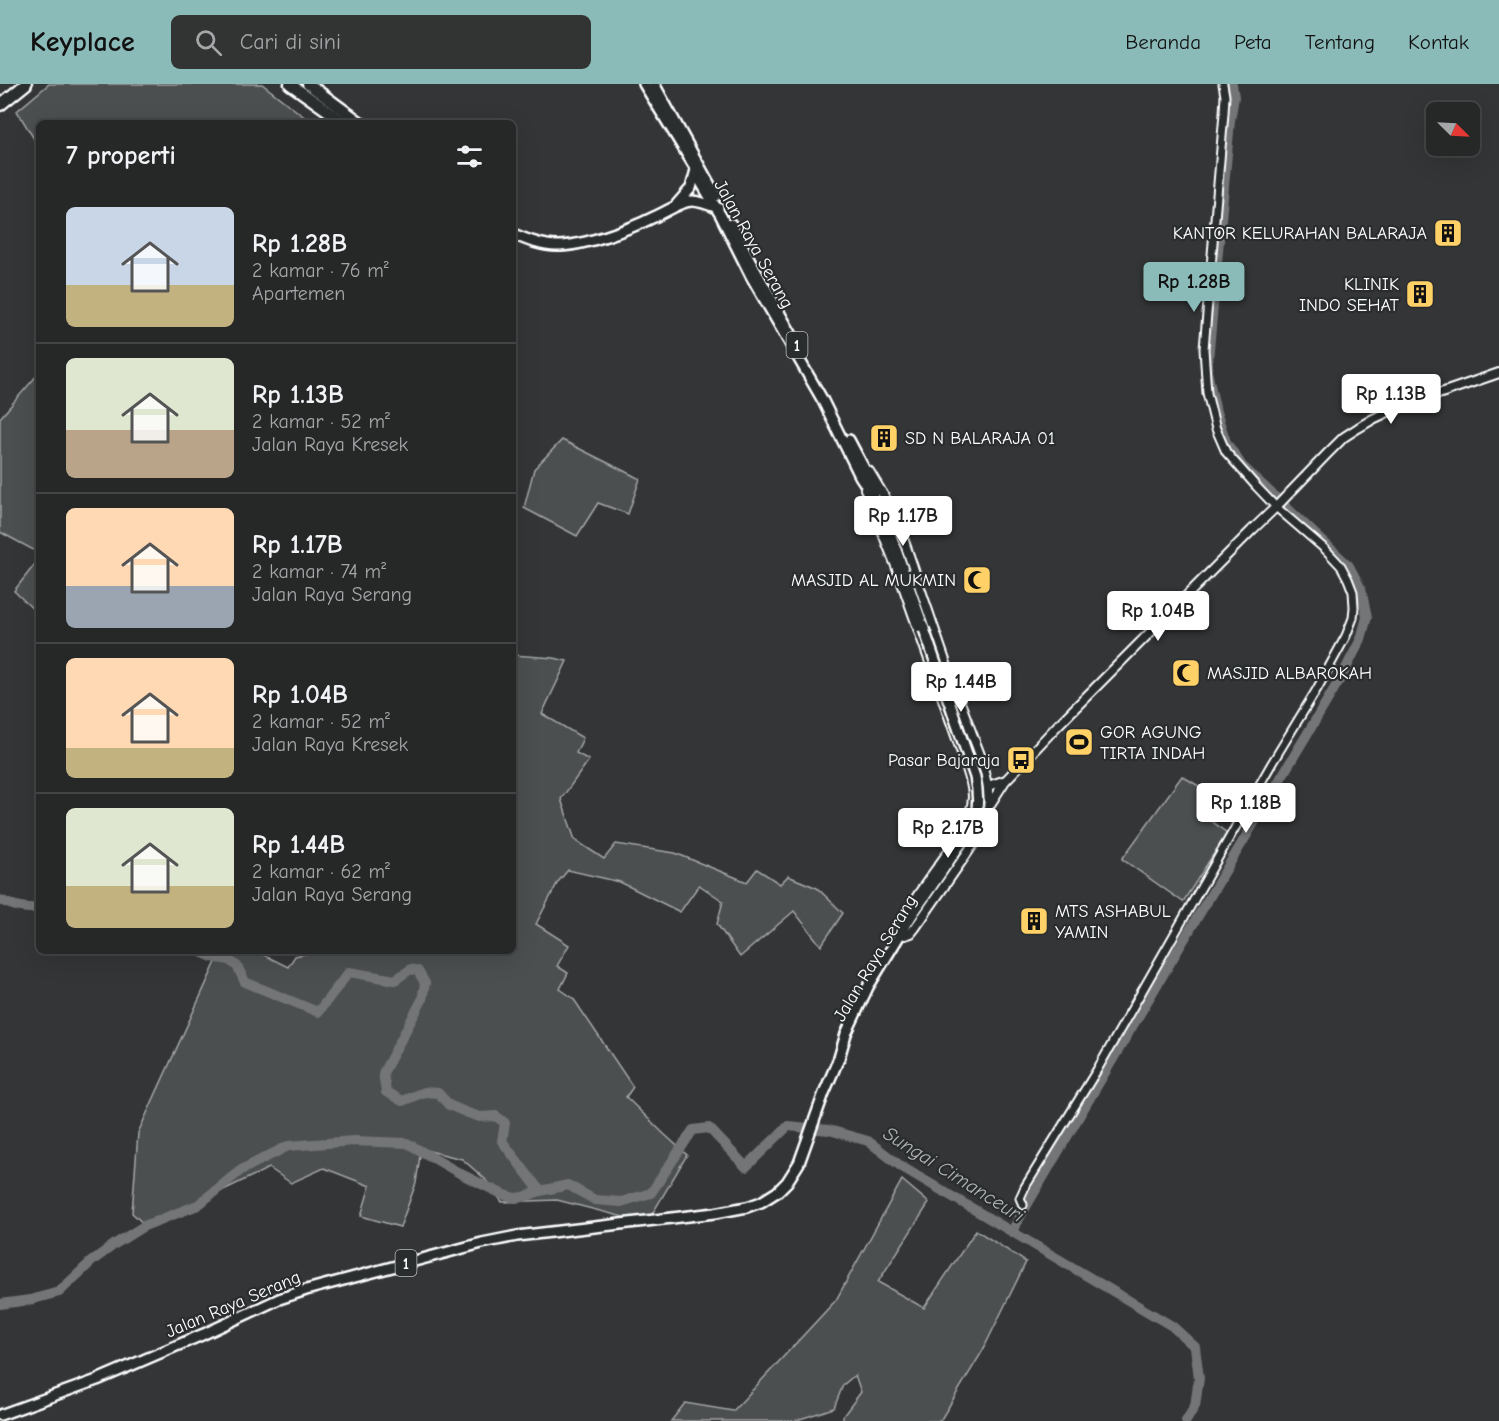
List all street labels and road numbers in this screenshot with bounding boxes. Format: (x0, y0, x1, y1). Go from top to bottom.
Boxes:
street label: Jalan Raya Serang (709, 176, 798, 312)
road number: 1 (786, 332, 808, 358)
street label: Jalan Raya Serang (829, 891, 922, 1025)
road number: 1 (396, 1250, 416, 1276)
street label: Jalan Raya Serang (163, 1267, 304, 1342)

